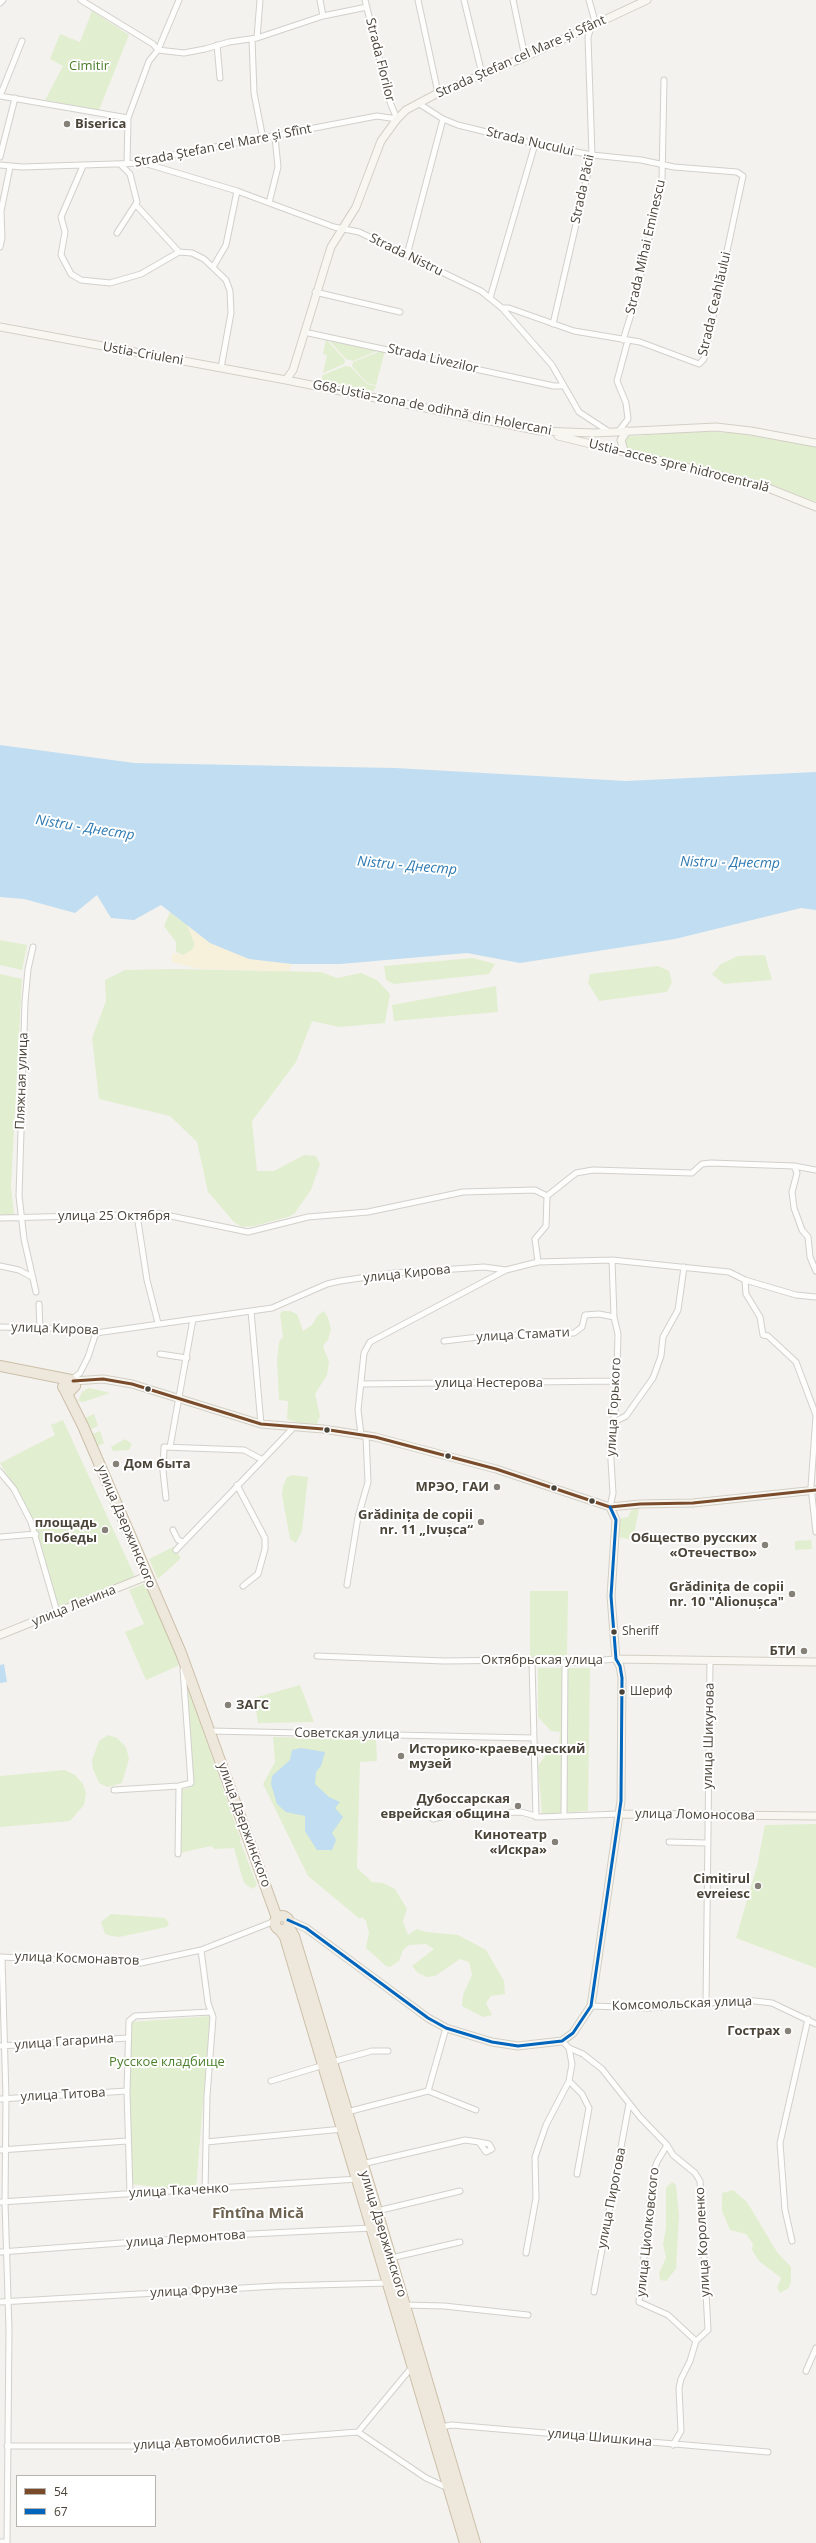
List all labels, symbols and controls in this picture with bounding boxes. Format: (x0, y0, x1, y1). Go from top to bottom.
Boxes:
street label: Strada Ștefan cel Mare și Sfânt (434, 12, 608, 102)
street label: Strada Florilor (362, 17, 398, 103)
park label: Cimitir (69, 58, 109, 74)
place label: Biserica (75, 116, 126, 132)
marker: Biserica (62, 119, 72, 129)
street label: Strada Ștefan cel Mare și Sfînt (133, 121, 313, 171)
street label: Strada Nucului (485, 124, 575, 160)
street label: Strada Păcii (568, 153, 598, 225)
street label: Strada Mihai Eminescu (623, 178, 669, 316)
street label: Strada Nistru (367, 230, 445, 280)
street label: Strada Ceahlăului (695, 250, 735, 358)
street label: Ustia-Criuleni (101, 339, 185, 369)
street label: Strada Livezilor (386, 341, 480, 377)
street label: G68-Ustia–zona de odihnă din Holercani (311, 377, 553, 439)
street label: Ustia–acces spre hidrocentrală (587, 436, 771, 496)
water label: Nistru - Днестр (34, 812, 136, 844)
water label: Nistru - Днестр (356, 853, 458, 879)
water label: Nistru - Днестр (680, 854, 780, 872)
street label: Пляжная улица (13, 1032, 31, 1130)
street label: улица 25 Октября (58, 1208, 170, 1224)
street label: улица Кирова (363, 1262, 451, 1286)
street label: улица Кирова (11, 1320, 99, 1338)
street label: улица Стамати (476, 1325, 570, 1345)
street label: улица Горького (604, 1357, 624, 1457)
street label: улица Нестерова (435, 1375, 543, 1391)
unlabelled marker (143, 1384, 153, 1394)
unlabelled marker (322, 1425, 332, 1435)
unlabelled marker (443, 1451, 453, 1461)
place label: Дом быта (124, 1456, 191, 1472)
marker: Дом быта (111, 1459, 121, 1469)
street label: улица Дзержинского (93, 1463, 159, 1591)
place label: МРЭО, ГАИ (416, 1479, 489, 1495)
marker: МРЭО, ГАИ (492, 1482, 502, 1492)
unlabelled marker (549, 1483, 559, 1493)
unlabelled marker (587, 1496, 597, 1506)
place label: Grădinița de copii nr. 11 „Ivușca“ (358, 1507, 473, 1538)
place label: площадь Победы (35, 1515, 97, 1546)
marker: Grădinița de copii nr. 11 „Ivușca“ (476, 1517, 486, 1527)
marker: площадь Победы (100, 1525, 110, 1535)
place label: Общество русских «Отечество» (631, 1530, 757, 1561)
marker: Общество русских «Отечество» (760, 1540, 770, 1550)
place label: Grădinița de copii nr. 10 "Alionușca" (669, 1579, 784, 1610)
street label: улица Ленина (30, 1582, 118, 1630)
marker: Grădinița de copii nr. 10 "Alionușca" (787, 1589, 797, 1599)
place label: Sheriff (622, 1625, 659, 1639)
marker: Sheriff (609, 1627, 619, 1637)
place label: БТИ (769, 1643, 796, 1659)
marker: БТИ (799, 1646, 809, 1656)
street label: Октябрьская улица (481, 1652, 603, 1668)
street label: улица Шикунова (700, 1683, 718, 1789)
place label: Шериф (630, 1685, 673, 1699)
marker: Шериф (617, 1687, 627, 1697)
place label: ЗАГС (236, 1697, 269, 1713)
marker: ЗАГС (223, 1700, 233, 1710)
street label: Советская улица (294, 1725, 400, 1743)
place label: Историко-краеведческий музей (409, 1741, 585, 1772)
marker: Историко-краеведческий музей (396, 1751, 406, 1761)
street label: улица Дзержинского (214, 1760, 274, 1890)
place label: Дубоссарская еврейская община (380, 1791, 510, 1822)
marker: Дубоссарская еврейская община (513, 1801, 523, 1811)
street label: улица Ломоносова (635, 1806, 755, 1824)
place label: Кинотеатр «Искра» (474, 1827, 547, 1858)
marker: Кинотеатр «Искра» (550, 1837, 560, 1847)
place label: Cimitirul evreiesc (693, 1871, 750, 1902)
marker: Cimitirul evreiesc (753, 1881, 763, 1891)
street label: улица Космонавтов (14, 1949, 140, 1969)
street label: Комсомольская улица (612, 1994, 752, 2014)
place label: Гострах (727, 2023, 780, 2039)
marker: Гострах (783, 2026, 793, 2036)
street label: улица Гагарина (14, 2031, 114, 2053)
park label: Русское кладбище (109, 2054, 225, 2070)
street label: улица Титова (20, 2085, 106, 2105)
street label: улица Пирогова (595, 2146, 629, 2250)
street label: улица Циолковского (633, 2166, 663, 2298)
street label: улица Дзержинского (356, 2169, 410, 2299)
street label: улица Ткаченко (129, 2181, 229, 2201)
street label: улица Короленко (692, 2187, 714, 2297)
district label: Fîntîna Mică (212, 2205, 304, 2223)
street label: улица Лермонтова (126, 2227, 246, 2251)
street label: улица Фрунзе (150, 2281, 238, 2301)
street label: улица Шишкина (547, 2426, 653, 2450)
street label: улица Автомобилистов (133, 2430, 281, 2454)
legend (16, 2475, 156, 2527)
text: 54 (54, 2483, 68, 2500)
text: 67 (54, 2503, 68, 2520)

